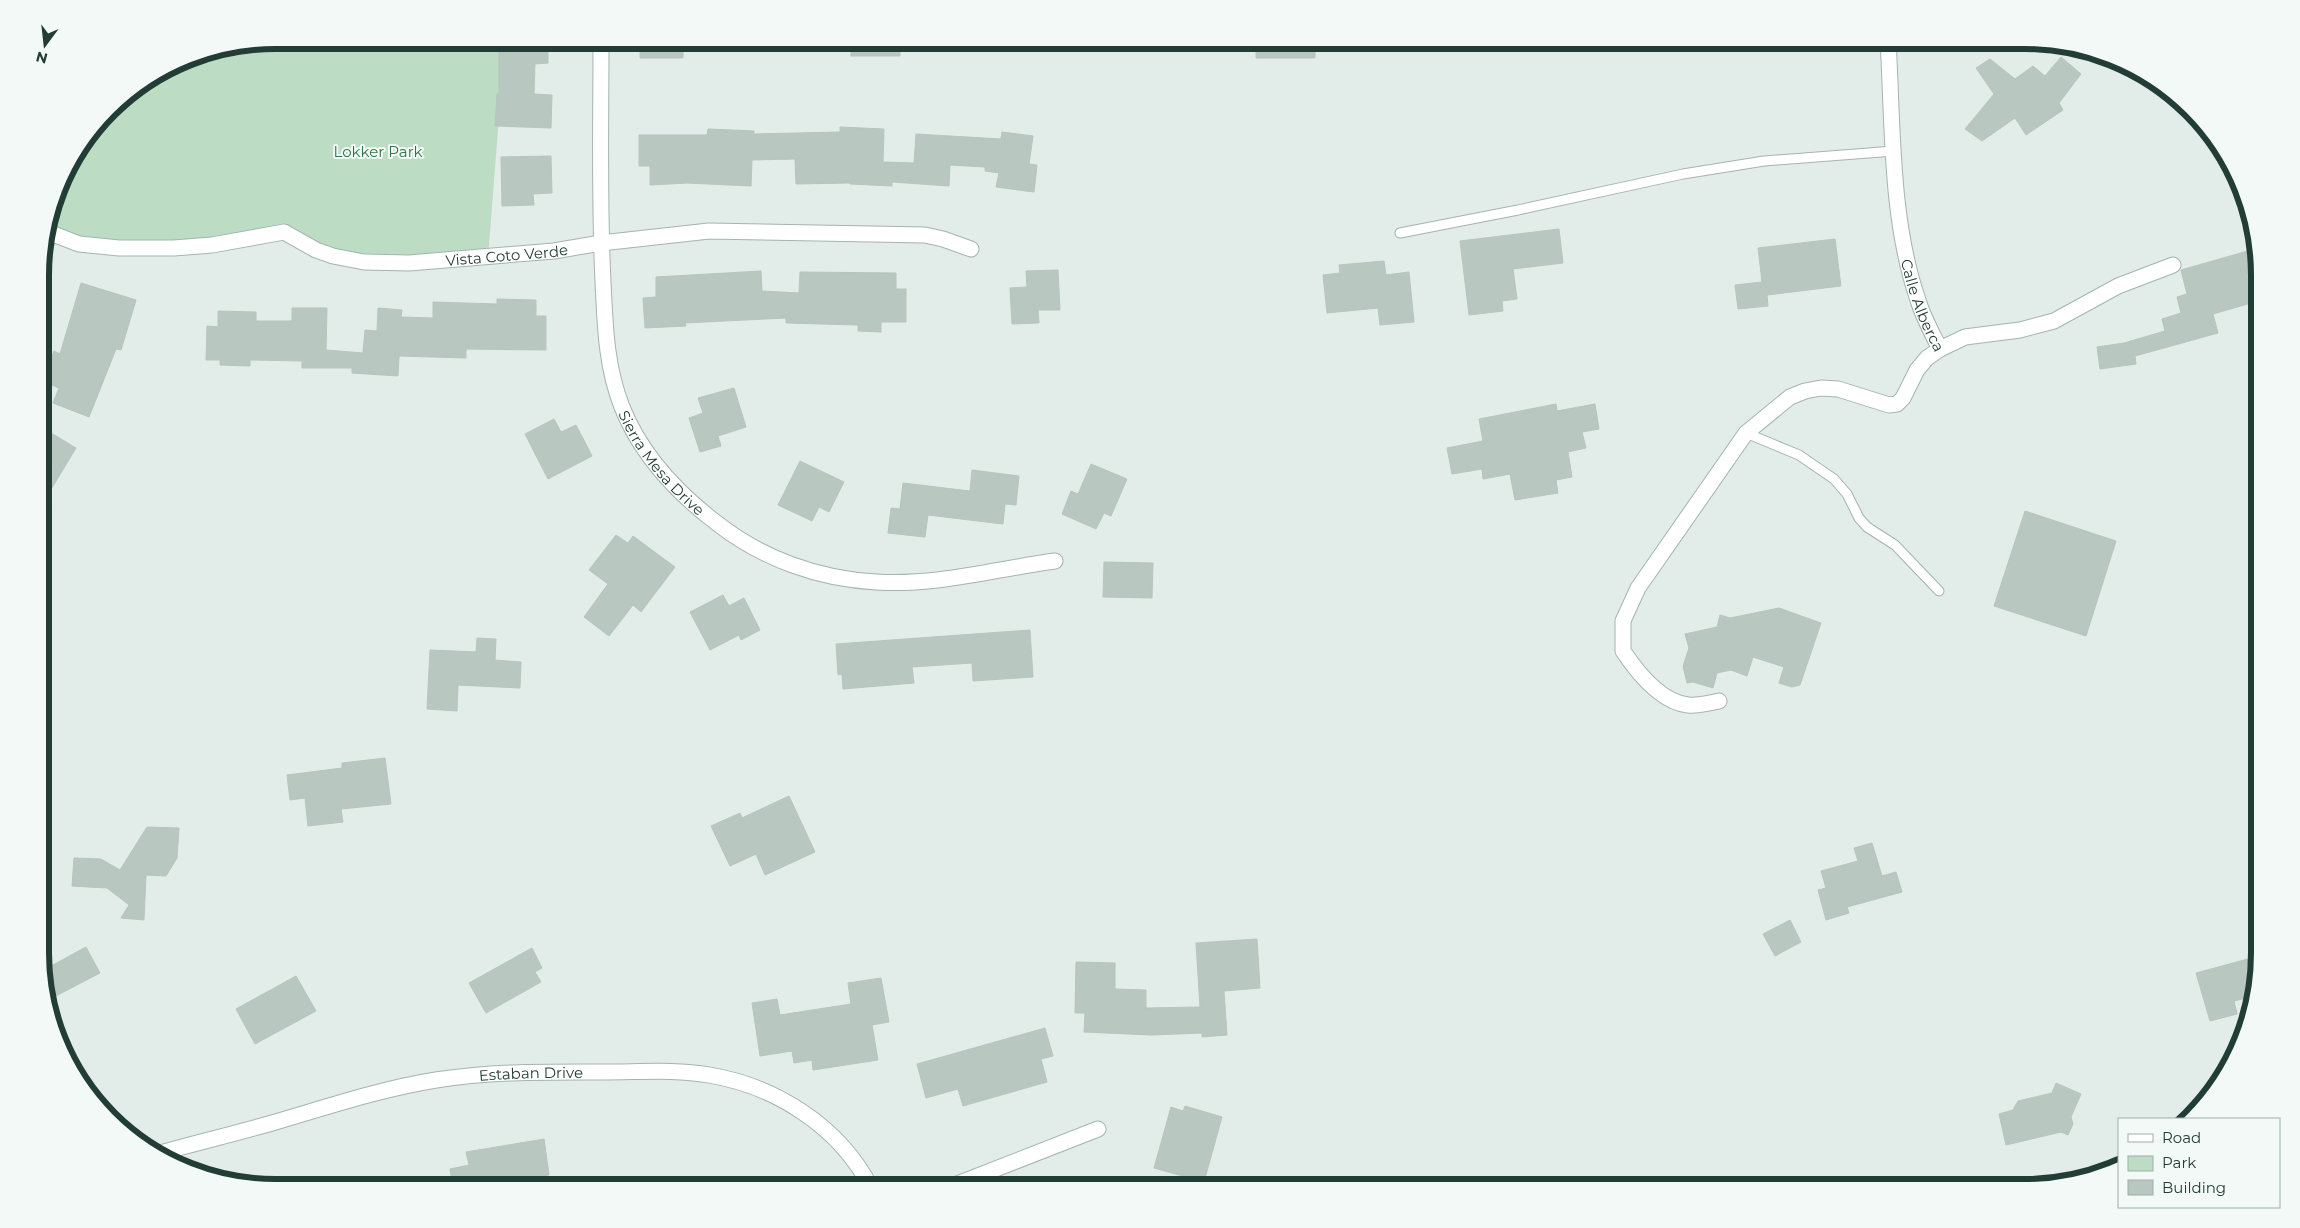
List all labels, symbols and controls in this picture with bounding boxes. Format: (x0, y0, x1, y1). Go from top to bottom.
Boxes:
north arrow (20, 20, 70, 70)
text: N (34, 47, 49, 68)
park label: Lokker Park (333, 142, 423, 161)
street label: Vista Coto Verde (445, 239, 569, 269)
street label: Calle Alberca (1897, 257, 1949, 355)
street label: Sierra Mesa Drive (615, 407, 709, 519)
street label: Estaban Drive (478, 1062, 583, 1084)
legend (2118, 1118, 2280, 1208)
text: Road (2162, 1128, 2201, 1147)
text: Park (2162, 1153, 2196, 1172)
text: Building (2162, 1178, 2226, 1197)

